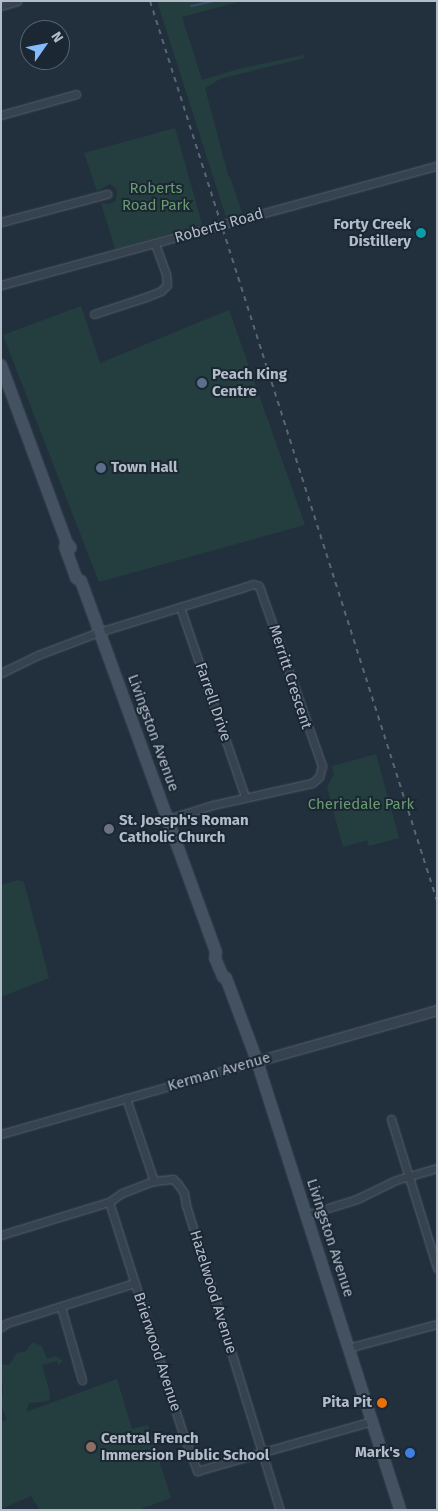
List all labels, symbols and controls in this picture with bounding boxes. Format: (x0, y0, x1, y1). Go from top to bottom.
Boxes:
north arrow (20, 20, 70, 70)
text: N (47, 29, 67, 46)
park label: Roberts Road Park (122, 179, 190, 214)
street label: Roberts Road (173, 205, 265, 247)
place label: Forty Creek Distillery (334, 215, 411, 250)
marker: Forty Creek Distillery (415, 227, 427, 239)
place label: Peach King Centre (212, 365, 287, 400)
marker: Peach King Centre (196, 377, 208, 389)
place label: Town Hall (111, 459, 177, 477)
marker: Town Hall (95, 462, 107, 474)
street label: Merritt Crescent (265, 623, 315, 731)
street label: Farrell Drive (191, 660, 235, 744)
street label: Livingston Avenue (123, 672, 183, 794)
park label: Cheriedale Park (308, 796, 414, 814)
place label: St. Joseph's Roman Catholic Church (119, 811, 249, 846)
marker: St. Joseph's Roman Catholic Church (103, 823, 115, 835)
street label: Kerman Avenue (165, 1049, 273, 1095)
street label: Livingston Avenue (302, 1177, 358, 1299)
street label: Hazelwood Avenue (186, 1228, 240, 1356)
street label: Brierwood Avenue (129, 1290, 185, 1414)
place label: Pita Pit (322, 1394, 372, 1412)
marker: Pita Pit (376, 1397, 388, 1409)
place label: Central French Immersion Public School (101, 1429, 269, 1464)
marker: Central French Immersion Public School (85, 1441, 97, 1453)
place label: Mark's (355, 1444, 400, 1462)
marker: Mark's (404, 1447, 416, 1459)

